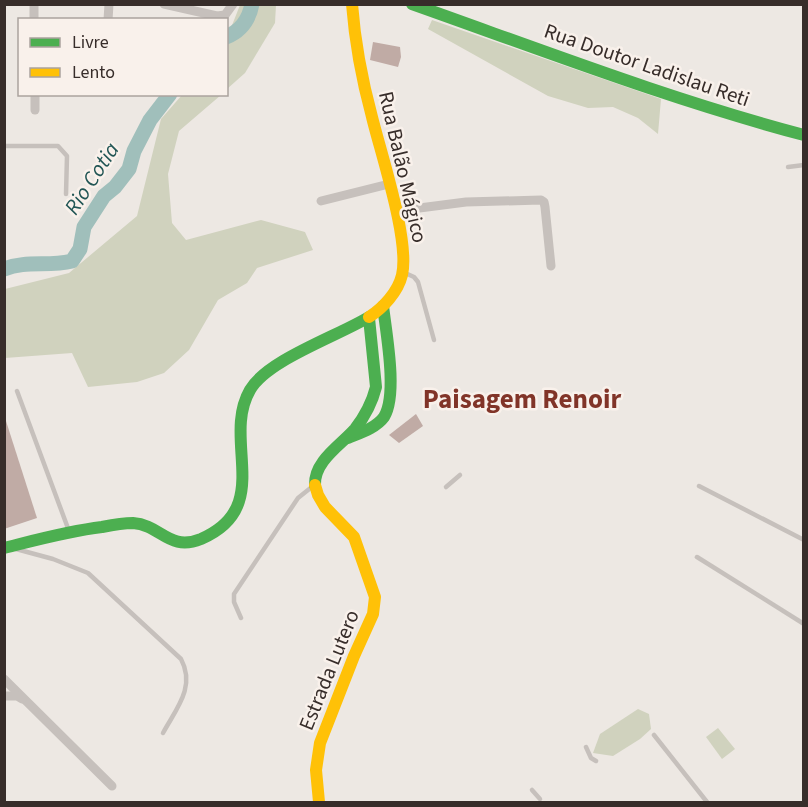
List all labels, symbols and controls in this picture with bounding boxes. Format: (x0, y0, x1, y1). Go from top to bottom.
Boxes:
street label: Rua Doutor Ladislau Reti (540, 16, 754, 114)
legend (18, 18, 228, 96)
text: Livre (72, 30, 109, 55)
text: Lento (72, 60, 115, 85)
street label: Rua Balão Mágico (371, 88, 435, 246)
water label: Rio Cotia (56, 136, 127, 221)
district label: Paisagem Renoir (423, 380, 621, 419)
street label: Estrada Lutero (291, 605, 367, 735)

